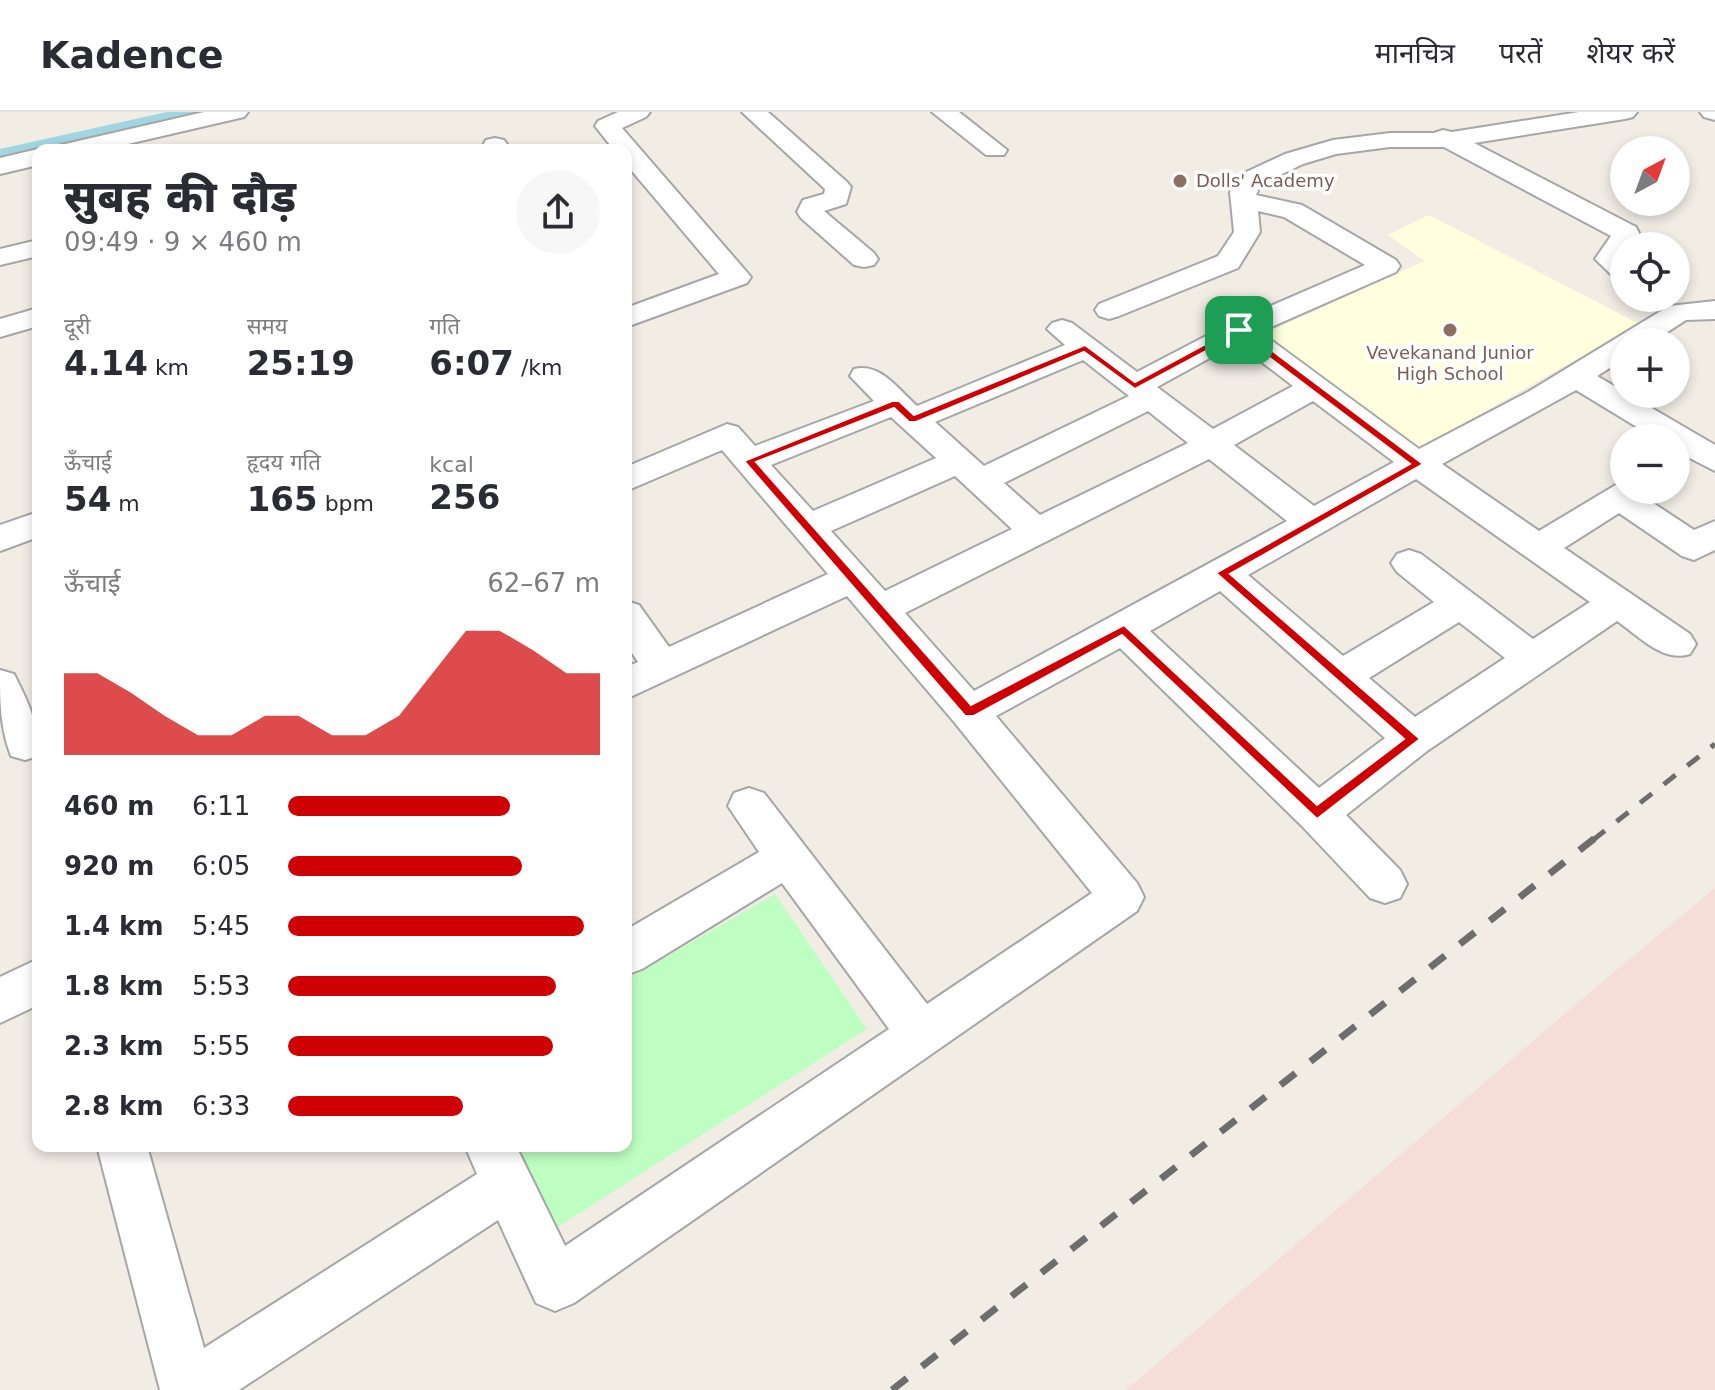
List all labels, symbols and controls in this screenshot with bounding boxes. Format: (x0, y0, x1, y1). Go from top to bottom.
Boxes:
text: Kadence (40, 33, 223, 77)
text: मानचित्र (1375, 37, 1455, 70)
text: परतें (1499, 37, 1542, 70)
text: शेयर करें (1586, 37, 1675, 70)
north arrow (1610, 136, 1690, 216)
map controls (1610, 136, 1690, 504)
button: share (516, 170, 600, 254)
place label: Dolls' Academy (1196, 170, 1335, 191)
text: सुबह की दौड़ (64, 171, 296, 222)
marker: Dolls' Academy (1171, 172, 1189, 190)
text: 09:49 · 9 × 460 m (64, 227, 302, 257)
button: locate (1610, 232, 1690, 312)
pin (1205, 296, 1273, 364)
icon: arrive (1217, 308, 1261, 352)
text: दूरी (64, 314, 90, 339)
text: समय (247, 314, 287, 339)
text: गति (429, 314, 460, 339)
marker: Vevekanand Junior High School (1441, 321, 1459, 339)
button: + (1610, 328, 1690, 408)
place label: Vevekanand Junior High School (1366, 342, 1534, 384)
text: 4.14 (64, 343, 148, 383)
text: 25:19 (247, 343, 355, 383)
text: 6:07 (429, 343, 514, 383)
text: km (148, 355, 189, 380)
text: /km (514, 355, 562, 380)
button: − (1610, 424, 1690, 504)
text: ऊँचाई (64, 450, 112, 475)
text: हृदय गति (247, 450, 321, 475)
text: kcal (429, 452, 474, 477)
text: 256 (429, 477, 500, 517)
text: 54 (64, 479, 111, 519)
text: 165 (247, 479, 318, 519)
text: m (111, 491, 140, 516)
text: bpm (318, 491, 374, 516)
text: ऊँचाई (64, 568, 120, 598)
text: 62–67 m (487, 568, 600, 598)
text: 460 m (64, 791, 154, 821)
text: 6:11 (192, 791, 250, 821)
text: 920 m (64, 851, 154, 881)
text: 6:05 (192, 851, 250, 881)
text: 1.4 km (64, 911, 164, 941)
text: 5:45 (192, 911, 250, 941)
text: 1.8 km (64, 971, 164, 1001)
text: 5:53 (192, 971, 250, 1001)
text: 2.3 km (64, 1031, 164, 1061)
text: 5:55 (192, 1031, 250, 1061)
text: 2.8 km (64, 1091, 164, 1121)
text: 6:33 (192, 1091, 250, 1121)

